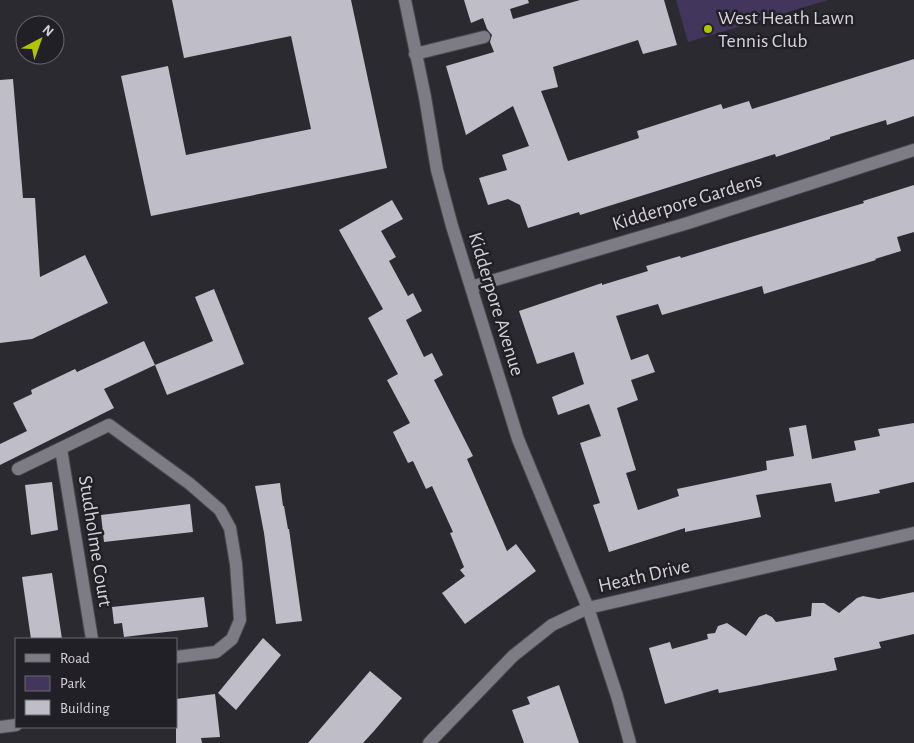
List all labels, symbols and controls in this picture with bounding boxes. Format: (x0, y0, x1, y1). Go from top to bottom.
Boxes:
place label: West Heath Lawn Tennis Club (718, 8, 854, 51)
north arrow (15, 15, 65, 65)
text: N (40, 22, 56, 39)
marker: West Heath Lawn Tennis Club (702, 23, 714, 35)
street label: Kidderpore Gardens (610, 170, 764, 234)
street label: Kidderpore Avenue (465, 230, 527, 378)
street label: Studholme Court (75, 474, 115, 609)
street label: Heath Drive (596, 556, 692, 596)
legend (15, 638, 178, 728)
text: Road (60, 651, 90, 666)
text: Park (60, 676, 86, 691)
text: Building (60, 701, 110, 716)

